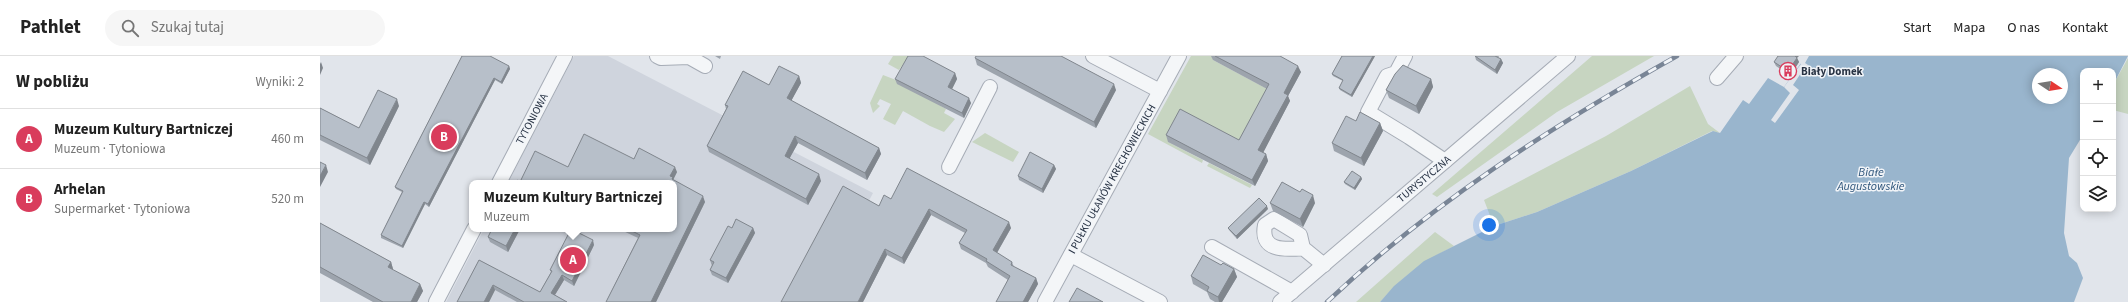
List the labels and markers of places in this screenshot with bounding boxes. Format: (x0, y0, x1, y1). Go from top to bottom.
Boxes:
building icon: Biały Domek (1778, 61, 1798, 81)
place label: Biały Domek (1801, 64, 1863, 79)
pin: B (431, 122, 457, 152)
pin: A (560, 245, 586, 275)

